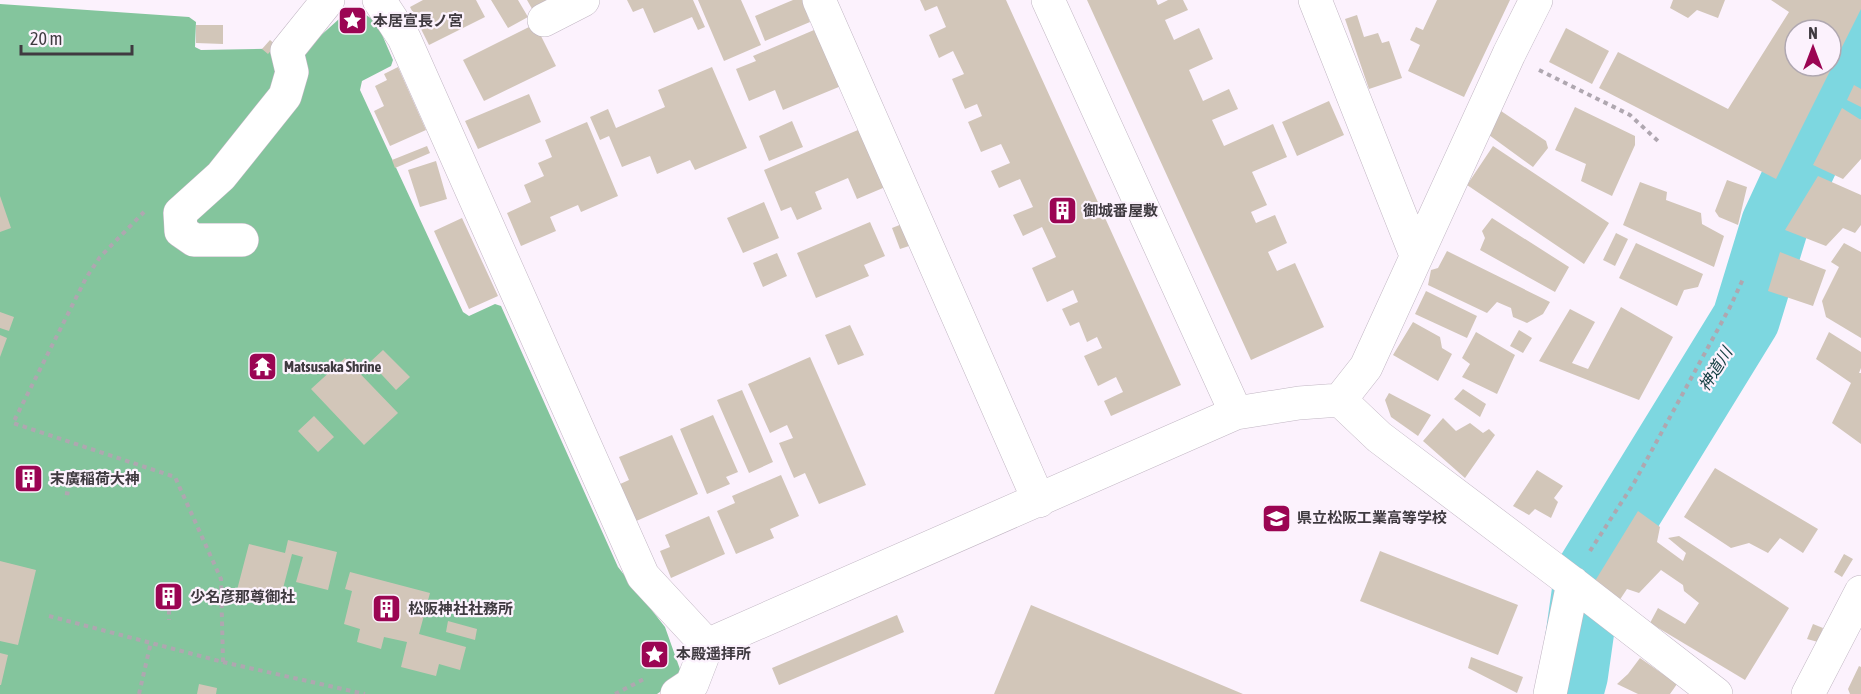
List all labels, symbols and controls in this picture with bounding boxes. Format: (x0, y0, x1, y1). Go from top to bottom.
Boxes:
place icon: 本居宣長ノ宮 (336, 5, 368, 37)
place label: 本居宣長ノ宮 (373, 12, 463, 29)
scale bar (21, 18, 132, 56)
north arrow (1783, 18, 1843, 78)
text: N (1808, 24, 1818, 42)
text: 20 m (30, 28, 62, 49)
building icon: 御城番屋敷 (1046, 195, 1078, 227)
place label: 御城番屋敷 (1083, 202, 1158, 219)
water label: 神道川 (1695, 342, 1736, 394)
temple icon: Matsusaka Shrine (247, 351, 279, 383)
place label: Matsusaka Shrine (284, 358, 382, 375)
building icon: 末廣稲荷大神 (13, 463, 45, 495)
place label: 末廣稲荷大神 (50, 470, 140, 487)
school or university icon: 県立松阪工業高等学校 (1260, 502, 1292, 534)
place label: 県立松阪工業高等学校 (1297, 509, 1447, 526)
building icon: 少名彦那尊御社 (153, 581, 185, 613)
place label: 少名彦那尊御社 (190, 588, 295, 605)
building icon: 松阪神社社務所 (371, 593, 403, 625)
place label: 松阪神社社務所 (408, 600, 513, 617)
place icon: 本殿遥拝所 (639, 638, 671, 670)
place label: 本殿遥拝所 (676, 645, 751, 662)

